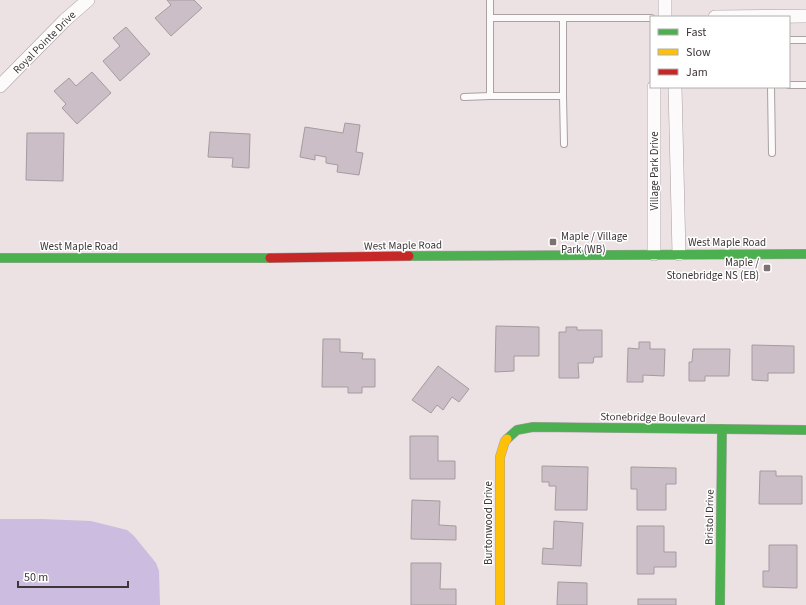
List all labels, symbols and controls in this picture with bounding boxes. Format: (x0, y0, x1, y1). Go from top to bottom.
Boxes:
street label: Royal Pointe Drive (10, 7, 79, 77)
legend (650, 16, 790, 88)
text: Fast (686, 24, 706, 41)
text: Slow (686, 44, 711, 61)
text: Jam (686, 64, 708, 81)
street label: Village Park Drive (647, 131, 662, 211)
place label: Maple / Village Park (WB) (561, 229, 628, 257)
street label: West Maple Road (688, 235, 766, 250)
street label: West Maple Road (364, 237, 442, 254)
marker: Maple / Village Park (WB) (548, 237, 558, 247)
street label: West Maple Road (40, 239, 118, 254)
place label: Maple / Stonebridge NS (EB) (667, 255, 759, 283)
marker: Maple / Stonebridge NS (EB) (762, 263, 772, 273)
street label: Stonebridge Boulevard (600, 409, 706, 426)
street label: Burtonwood Drive (481, 481, 496, 565)
street label: Bristol Drive (702, 488, 717, 545)
scale bar (18, 563, 128, 589)
text: 50 m (24, 569, 48, 586)

